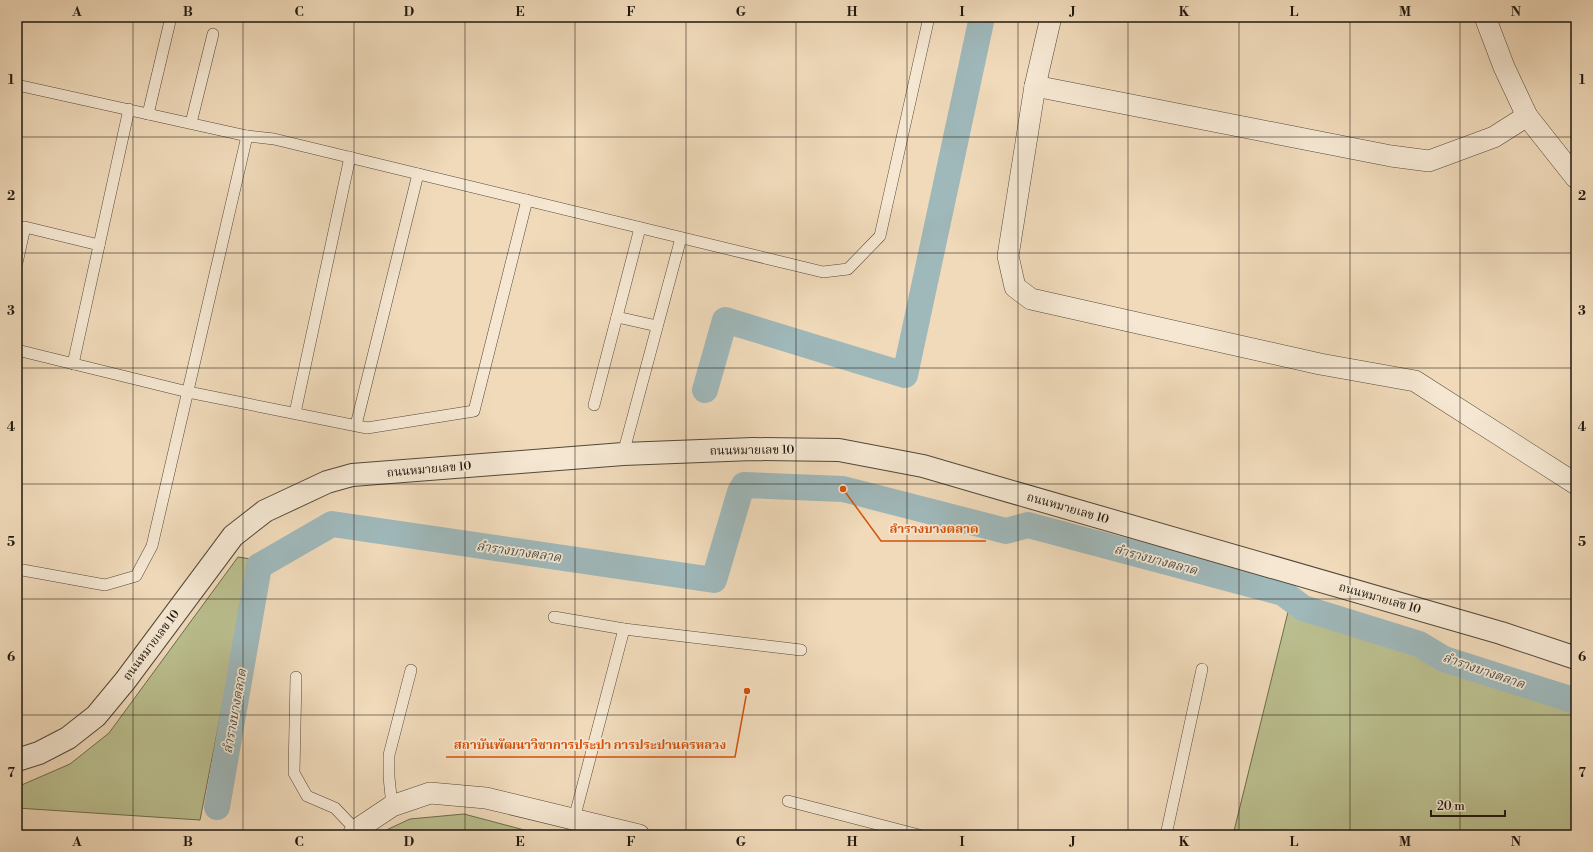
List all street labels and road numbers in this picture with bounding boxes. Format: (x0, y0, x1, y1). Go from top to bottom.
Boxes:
street label: ถนนหมายเลข 10 (709, 442, 795, 459)
street label: ถนนหมายเลข 10 (386, 458, 472, 481)
street label: ถนนหมายเลข 10 (1025, 490, 1111, 527)
street label: ถนนหมายเลข 10 (1337, 580, 1423, 617)
street label: ถนนหมายเลข 10 (120, 607, 183, 684)

